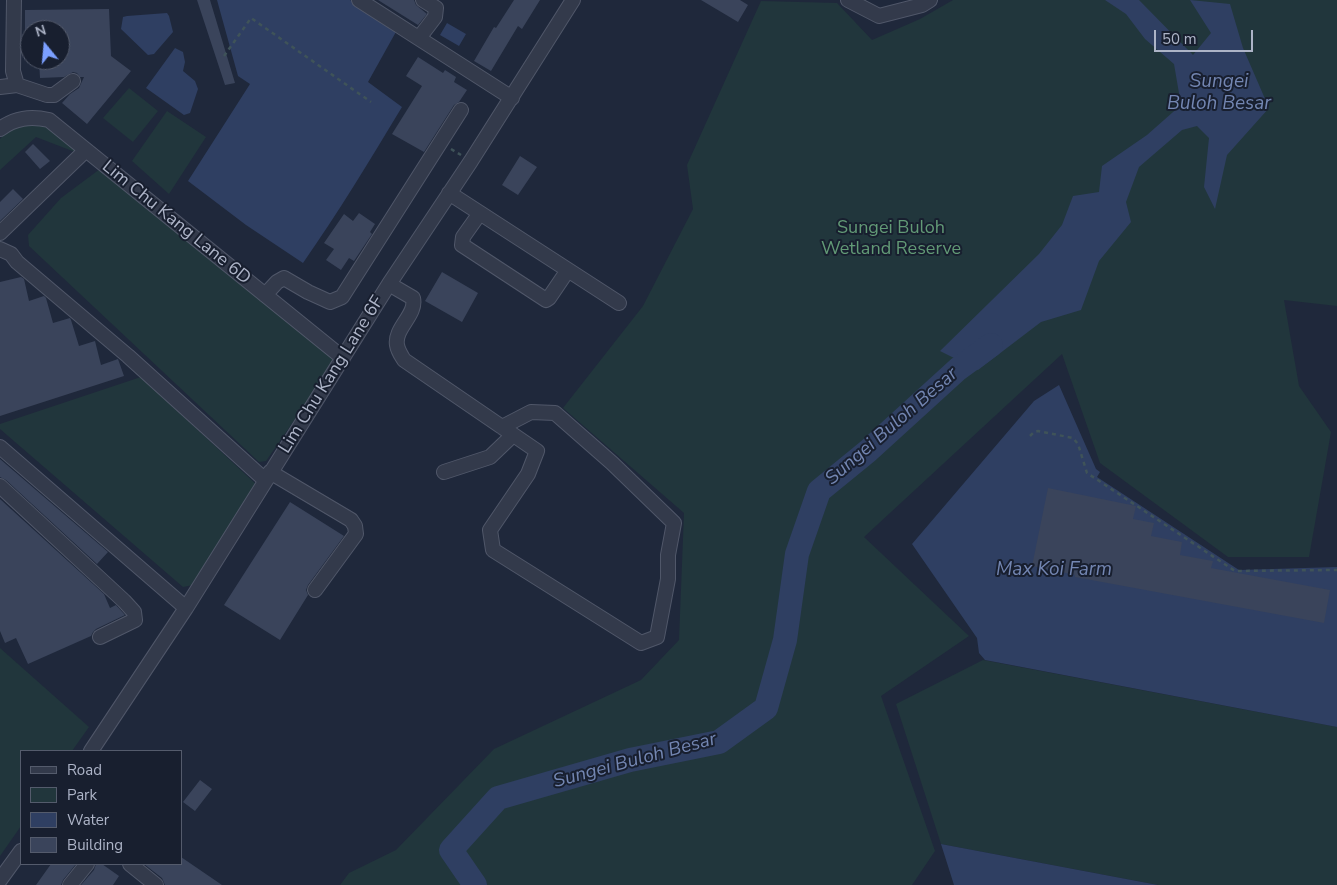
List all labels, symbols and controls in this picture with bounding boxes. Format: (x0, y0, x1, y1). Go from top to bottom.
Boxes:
north arrow (20, 20, 70, 70)
scale bar (1157, 20, 1256, 52)
text: N (33, 21, 49, 42)
text: 50 m (1162, 29, 1197, 49)
water label: Sungei Buloh Besar (1167, 71, 1271, 115)
street label: Lim Chu Kang Lane 6D (97, 156, 255, 290)
park label: Sungei Buloh Wetland Reserve (821, 218, 961, 260)
street label: Lim Chu Kang Lane 6F (275, 292, 389, 458)
water label: Sungei Buloh Besar (821, 363, 963, 491)
water label: Max Koi Farm (996, 559, 1112, 581)
water label: Sungei Buloh Besar (551, 728, 719, 794)
legend (20, 750, 182, 865)
text: Road (67, 760, 102, 780)
text: Park (67, 785, 97, 805)
text: Water (67, 810, 109, 830)
text: Building (67, 835, 123, 855)

